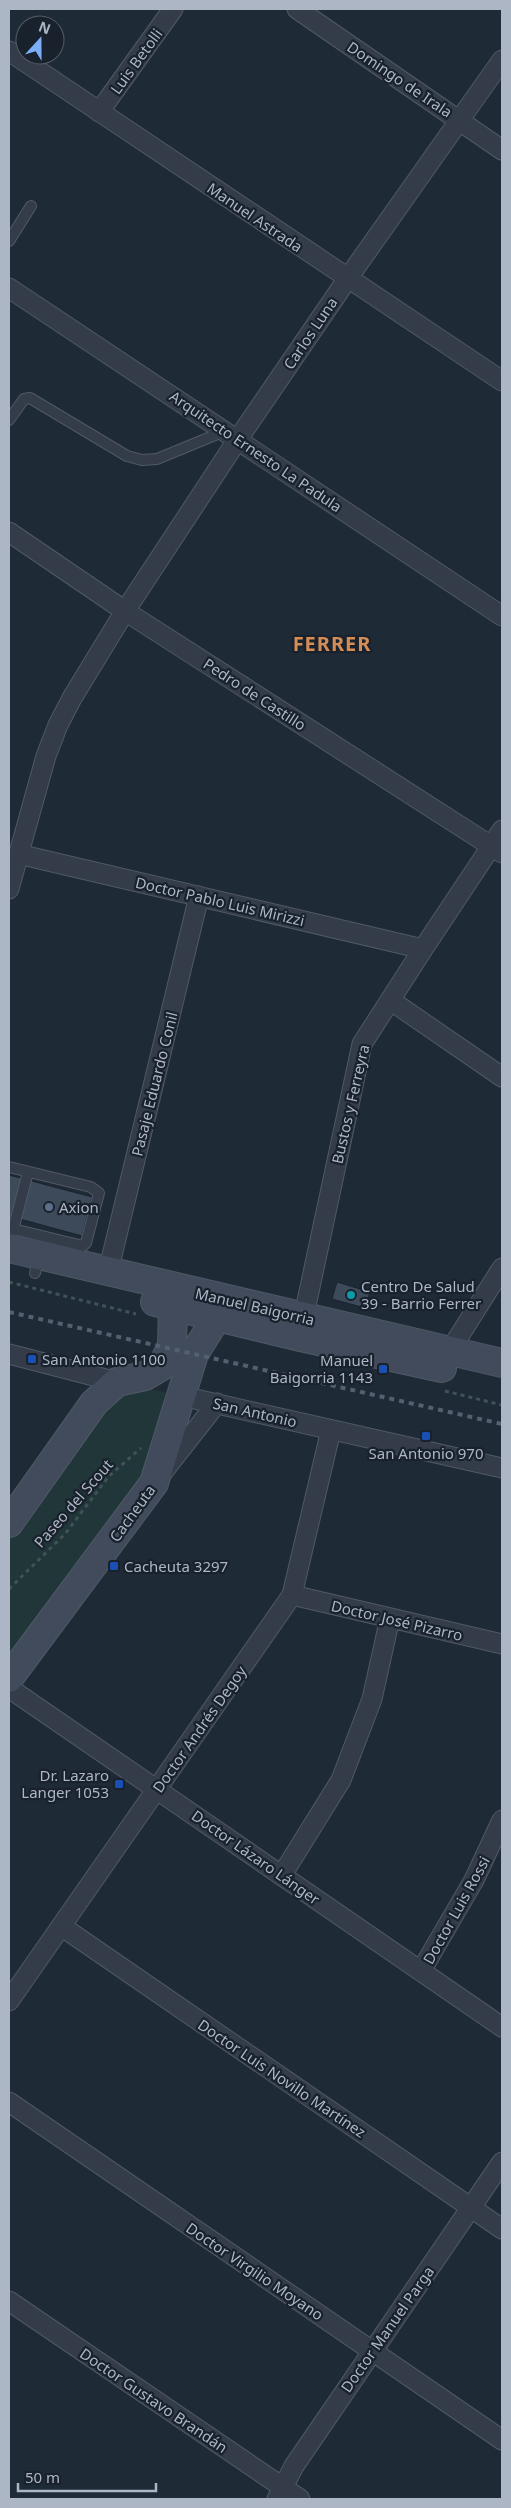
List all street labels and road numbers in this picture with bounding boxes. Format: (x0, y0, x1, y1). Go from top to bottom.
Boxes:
street label: Luis Betolli (105, 24, 167, 98)
street label: Domingo de Irala (344, 36, 456, 122)
street label: Manuel Astrada (203, 178, 307, 256)
street label: Carlos Luna (279, 293, 341, 373)
street label: Arquitecto Ernesto La Padula (166, 386, 346, 516)
street label: Pedro de Castillo (200, 653, 310, 735)
street label: Doctor Pablo Luis Mirizzi (133, 872, 307, 930)
street label: Pasaje Eduardo Conil (126, 1010, 182, 1158)
street label: Bustos y Ferreyra (327, 1042, 373, 1166)
street label: Manuel Baigorria (193, 1283, 317, 1329)
street label: San Antonio (211, 1393, 299, 1431)
street label: Paseo del Scout (29, 1454, 117, 1551)
street label: Cacheuta (105, 1480, 159, 1546)
street label: Doctor José Pizarro (329, 1595, 465, 1645)
street label: Doctor Andrés Degoy (148, 1661, 251, 1796)
street label: Doctor Lázaro Lánger (188, 1805, 324, 1909)
street label: Doctor Luis Rossi (418, 1852, 494, 1968)
street label: Doctor Luis Novillo Martínez (194, 2014, 370, 2142)
street label: Doctor Virgilio Moyano (183, 2218, 327, 2324)
street label: Doctor Manuel Parga (336, 2262, 438, 2396)
street label: Doctor Gustavo Brandán (76, 2343, 232, 2457)

